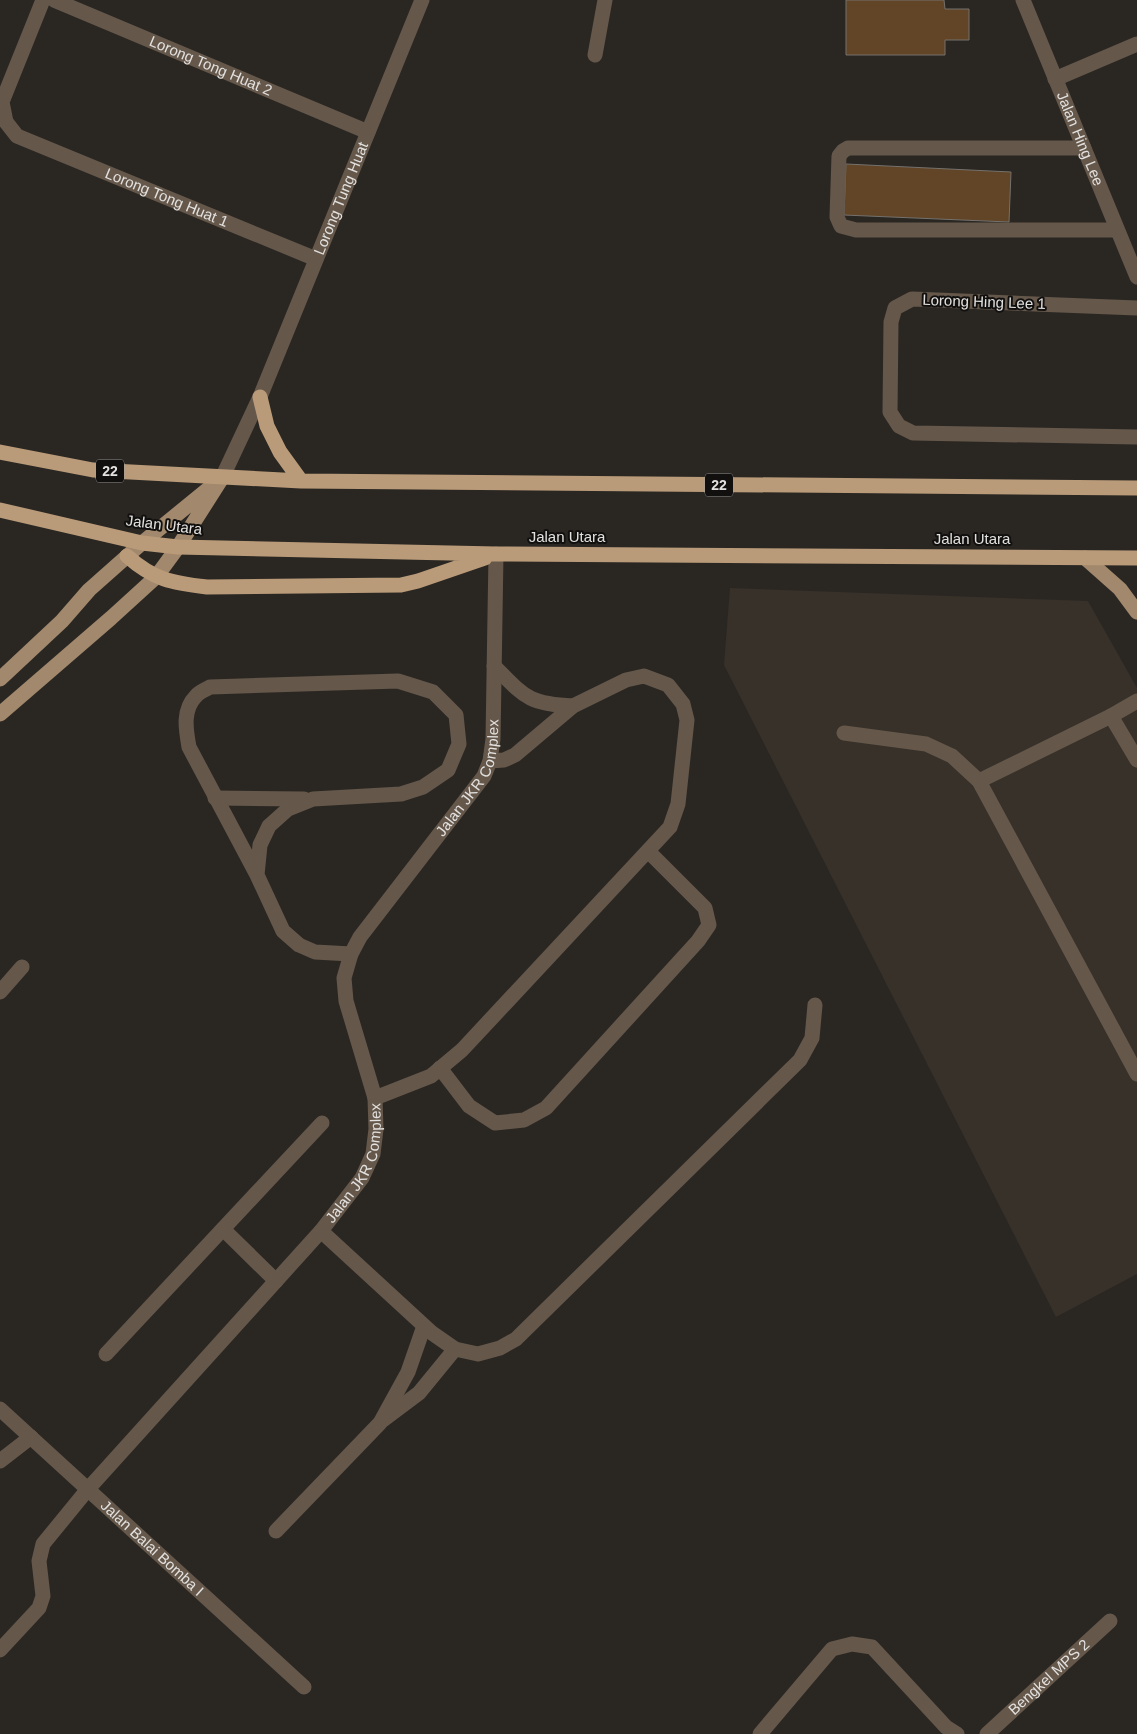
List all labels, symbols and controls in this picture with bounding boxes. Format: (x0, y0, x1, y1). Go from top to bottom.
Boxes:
street label: Lorong Tong Huat 2 (147, 32, 275, 99)
street label: Jalan Hing Lee (1054, 89, 1107, 188)
street label: Lorong Tung Huat (310, 139, 371, 257)
street label: Lorong Tong Huat 1 (103, 164, 231, 230)
street label: Lorong Hing Lee 1 (922, 291, 1046, 312)
road number: 22 (96, 460, 124, 482)
road number: 22 (705, 474, 733, 496)
street label: Jalan Utara (125, 511, 204, 538)
street label: Jalan Utara (529, 528, 606, 545)
street label: Jalan Utara (934, 530, 1011, 547)
street label: Jalan JKR Complex (432, 719, 501, 839)
street label: Jalan JKR Complex (322, 1102, 384, 1226)
street label: Jalan Balai Bomba I (97, 1496, 207, 1599)
street label: Bengkel MPS 2 (1005, 1636, 1092, 1718)

